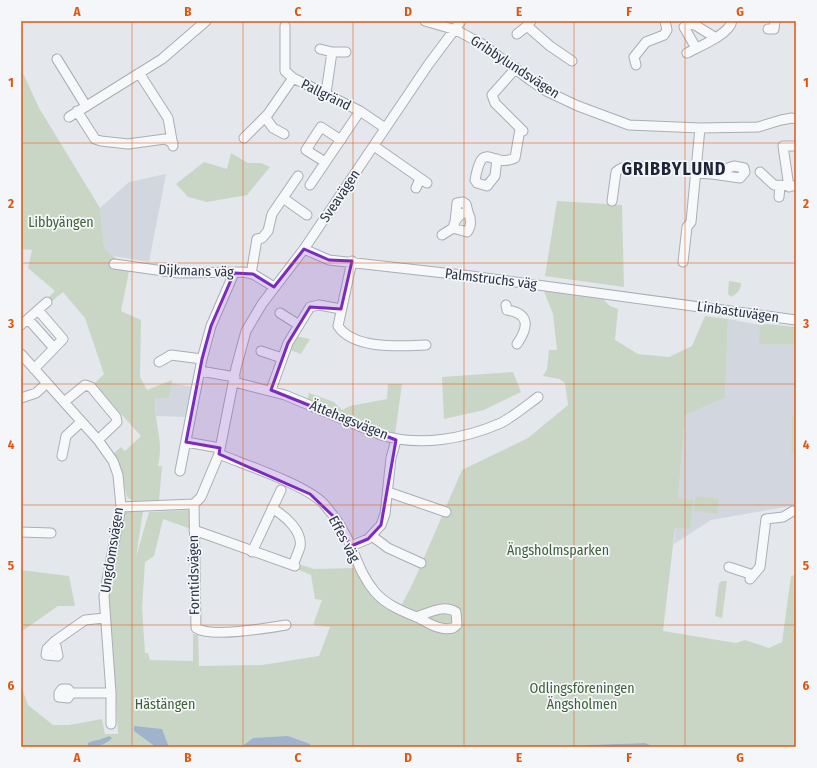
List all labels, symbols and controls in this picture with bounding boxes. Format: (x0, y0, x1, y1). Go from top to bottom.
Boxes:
text: A (72, 4, 81, 19)
text: B (184, 4, 192, 19)
text: C (295, 4, 302, 19)
text: D (404, 4, 412, 19)
text: E (516, 4, 522, 19)
text: F (626, 4, 632, 19)
text: G (736, 4, 744, 19)
street label: Gribbylundsvägen (467, 32, 563, 102)
text: 1 (8, 75, 14, 90)
text: 1 (803, 75, 809, 90)
street label: Pallgränd (298, 76, 354, 114)
district label: GRIBBYLUND (621, 158, 727, 180)
street label: Sveavägen (316, 166, 364, 226)
text: 2 (7, 196, 14, 211)
text: 2 (802, 196, 809, 211)
park label: Libbyängen (28, 214, 94, 231)
street label: Dijkmans väg (158, 261, 234, 281)
street label: Palmstruchs väg (444, 265, 538, 293)
street label: Linbastuvägen (696, 298, 780, 326)
text: 3 (7, 316, 14, 331)
text: 3 (802, 316, 809, 331)
street label: Ättehagsvägen (307, 397, 391, 443)
text: 4 (8, 437, 15, 452)
text: 4 (803, 437, 810, 452)
street label: Ungdomsvägen (97, 506, 127, 594)
street label: Effes väg (325, 513, 363, 566)
street label: Forntidsvägen (185, 535, 203, 615)
park label: Ängsholmsparken (507, 542, 609, 559)
text: 5 (8, 558, 14, 573)
text: 5 (803, 558, 809, 573)
text: 6 (8, 678, 15, 693)
text: 6 (803, 678, 810, 693)
park label: Odlingsföreningen Ängsholmen (529, 680, 635, 713)
park label: Hästängen (135, 696, 195, 713)
text: A (72, 750, 81, 765)
text: B (184, 750, 192, 765)
text: C (295, 750, 302, 765)
text: D (404, 750, 412, 765)
text: E (516, 750, 522, 765)
text: F (626, 750, 632, 765)
text: G (736, 750, 744, 765)

